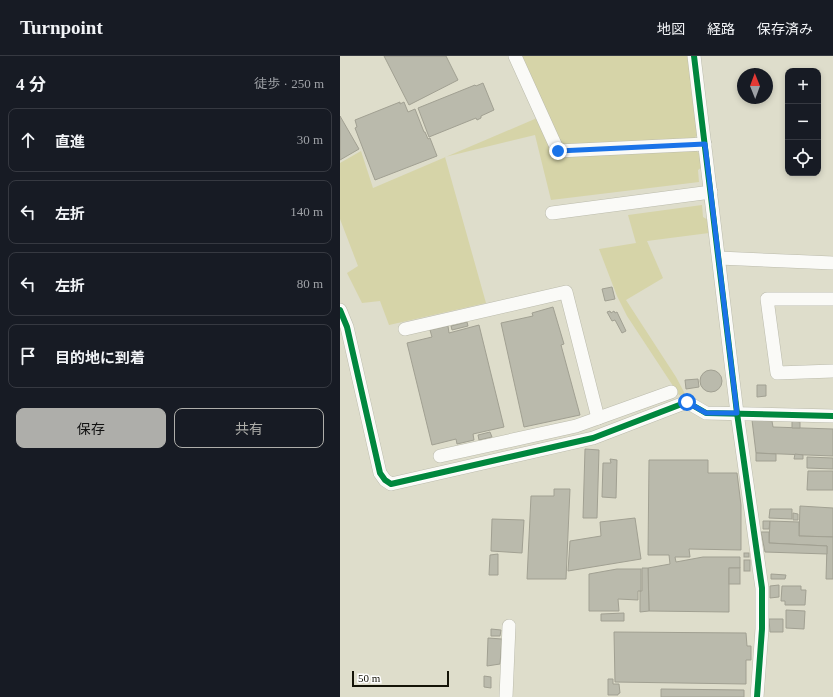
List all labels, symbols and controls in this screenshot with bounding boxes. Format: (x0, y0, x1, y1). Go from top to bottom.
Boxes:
text: Turnpoint (20, 17, 103, 38)
text: 地図 (657, 22, 685, 37)
text: 経路 (707, 22, 735, 37)
text: 保存済み (757, 22, 813, 37)
north arrow (737, 68, 773, 104)
map controls (785, 68, 821, 176)
button: + (785, 68, 821, 104)
text: 4 分 (16, 75, 46, 94)
text: 徒歩 · 250 m (254, 76, 324, 91)
button: − (785, 104, 821, 140)
icon: ahead (17, 129, 39, 151)
text: 30 m (297, 132, 323, 147)
text: 直進 (55, 134, 85, 150)
button: locate (785, 140, 821, 176)
route end (549, 142, 567, 160)
icon: left (17, 201, 39, 223)
text: 140 m (290, 204, 323, 219)
text: 左折 (55, 206, 85, 222)
icon: left (17, 273, 39, 295)
text: 80 m (297, 276, 323, 291)
text: 左折 (55, 278, 85, 294)
icon: arrive (17, 345, 39, 367)
text: 目的地に到着 (55, 350, 145, 366)
route start (678, 393, 696, 411)
button: 保存 (16, 408, 166, 448)
button: 共有 (174, 408, 324, 448)
scale bar (352, 669, 449, 688)
text: 50 m (358, 672, 380, 684)

